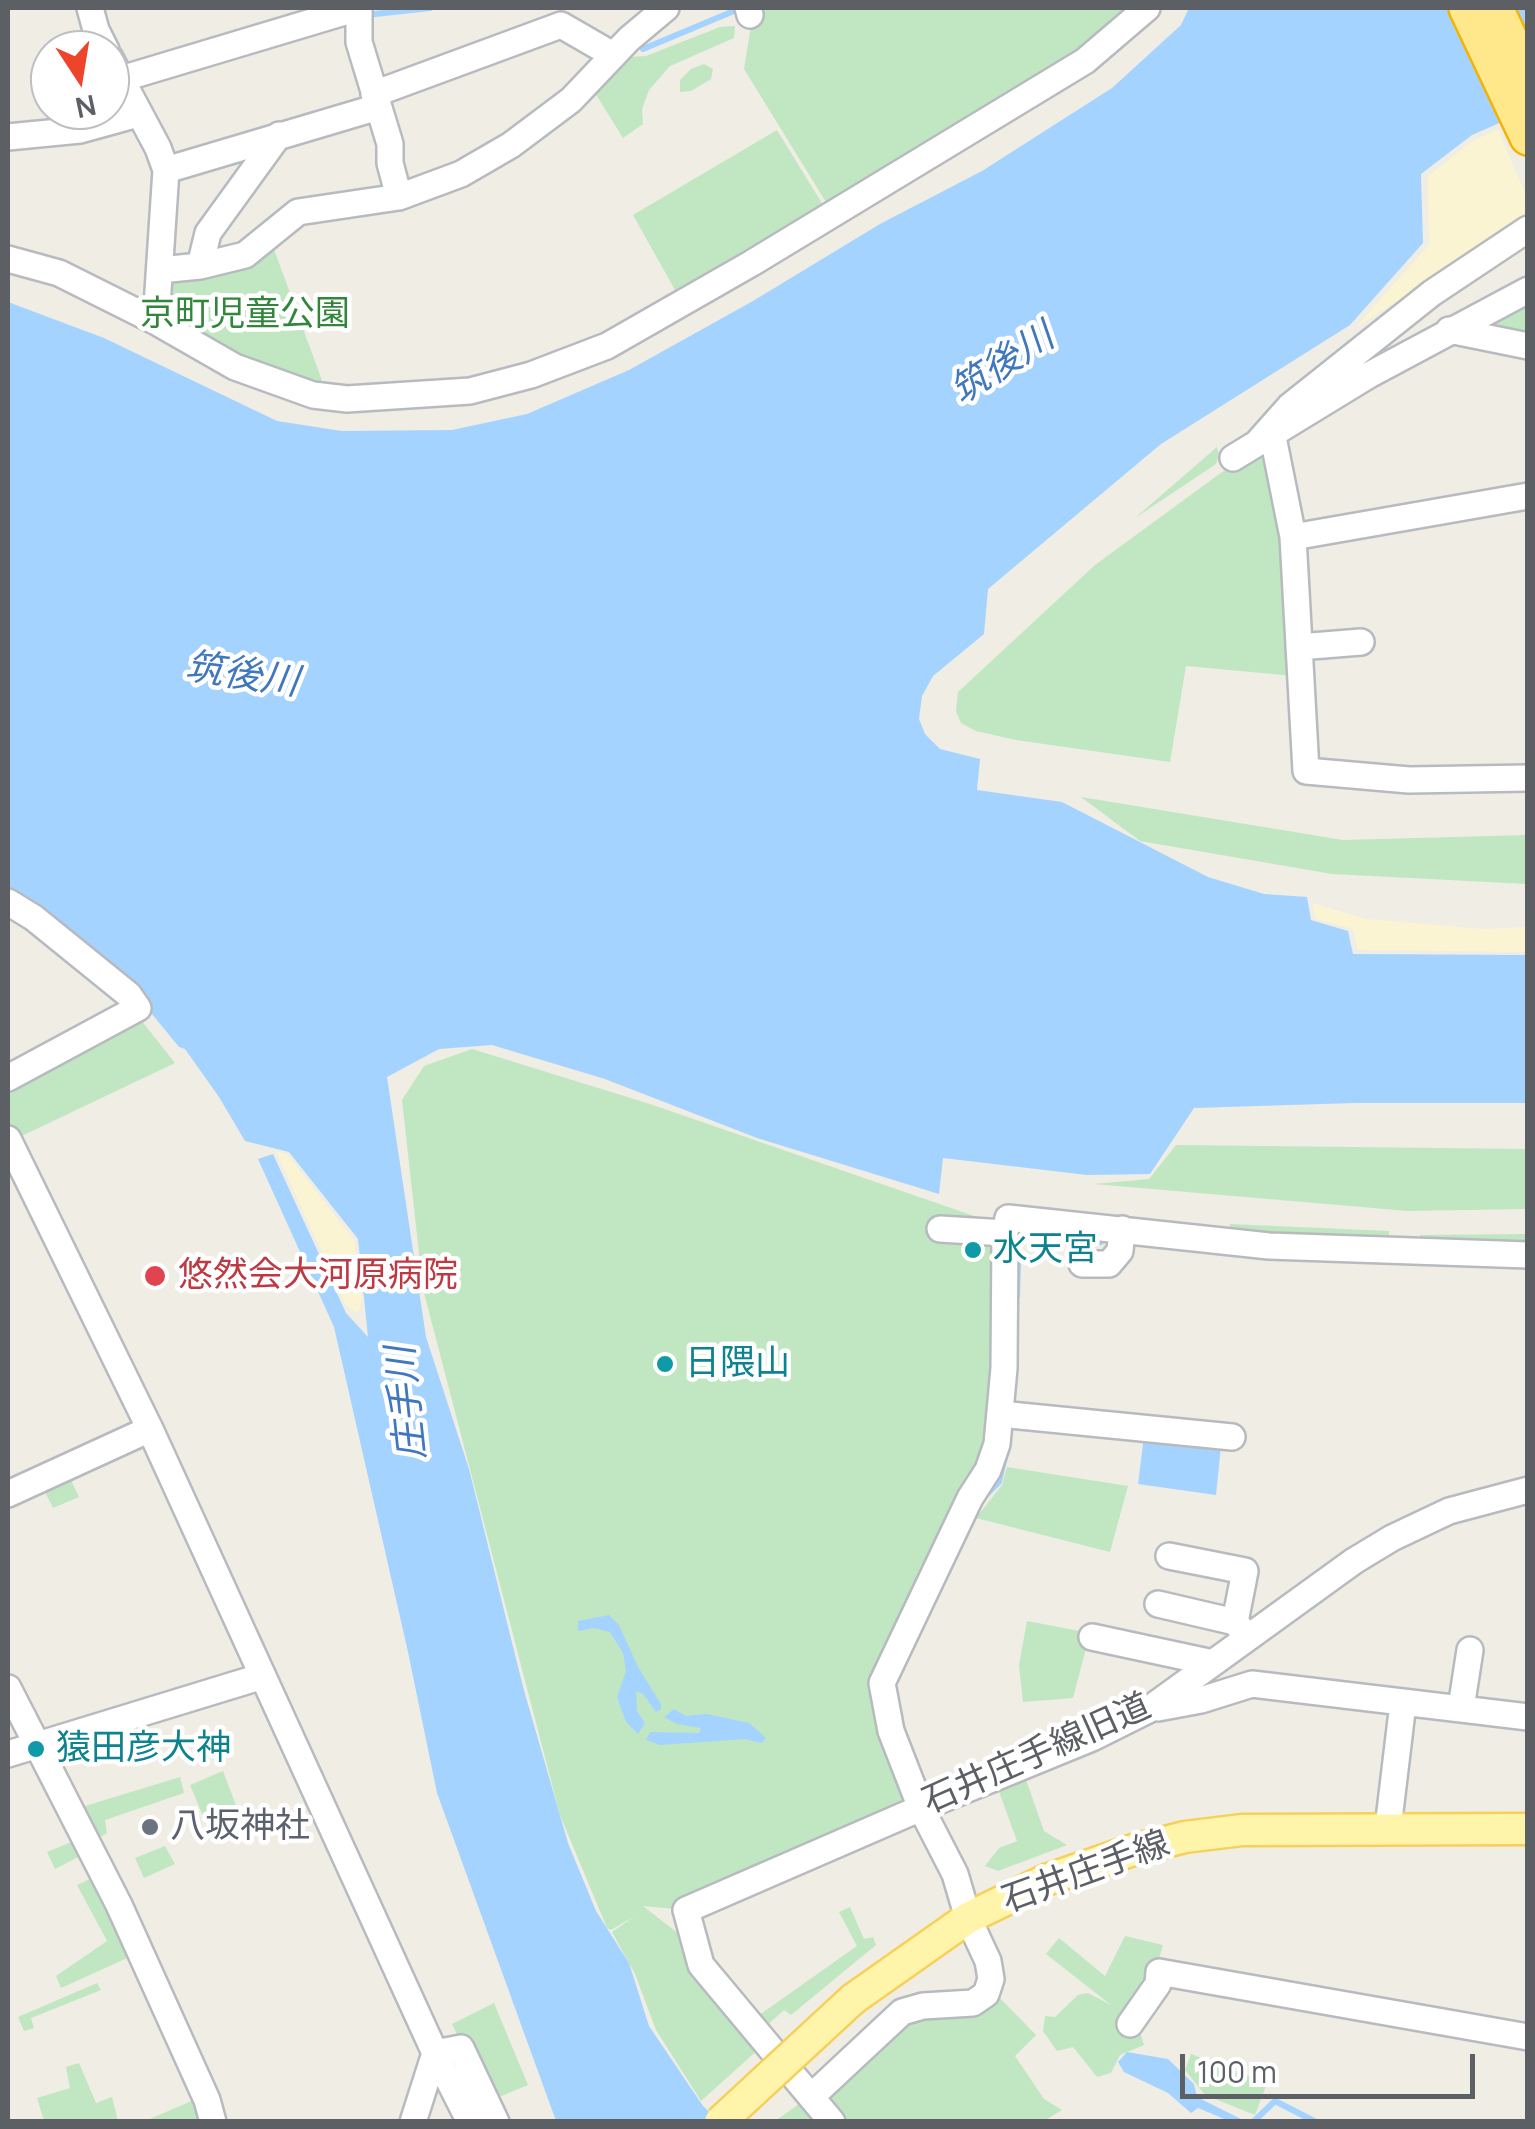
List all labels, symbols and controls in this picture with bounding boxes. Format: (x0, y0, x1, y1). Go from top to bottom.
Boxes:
north arrow (30, 30, 130, 130)
text: N (72, 87, 100, 128)
park label: 京町児童公園 (140, 294, 350, 336)
water label: 筑後川 (943, 315, 1063, 415)
water label: 筑後川 (182, 645, 302, 707)
place label: 水天宮 (993, 1229, 1098, 1271)
marker: 水天宮 (962, 1239, 984, 1261)
place label: 悠然会大河原病院 (178, 1255, 458, 1297)
marker: 悠然会大河原病院 (142, 1263, 168, 1289)
place label: 日隈山 (685, 1343, 790, 1385)
water label: 庄手川 (379, 1344, 437, 1462)
marker: 日隈山 (654, 1353, 676, 1375)
street label: 石井庄手線旧道 (917, 1686, 1157, 1824)
place label: 猿田彦大神 (56, 1728, 231, 1770)
marker: 猿田彦大神 (25, 1738, 47, 1760)
place label: 八坂神社 (170, 1806, 310, 1848)
marker: 八坂神社 (139, 1816, 161, 1838)
street label: 石井庄手線 (997, 1823, 1175, 1923)
scale bar (1185, 2034, 1480, 2096)
text: 100 m (1197, 2051, 1277, 2092)

